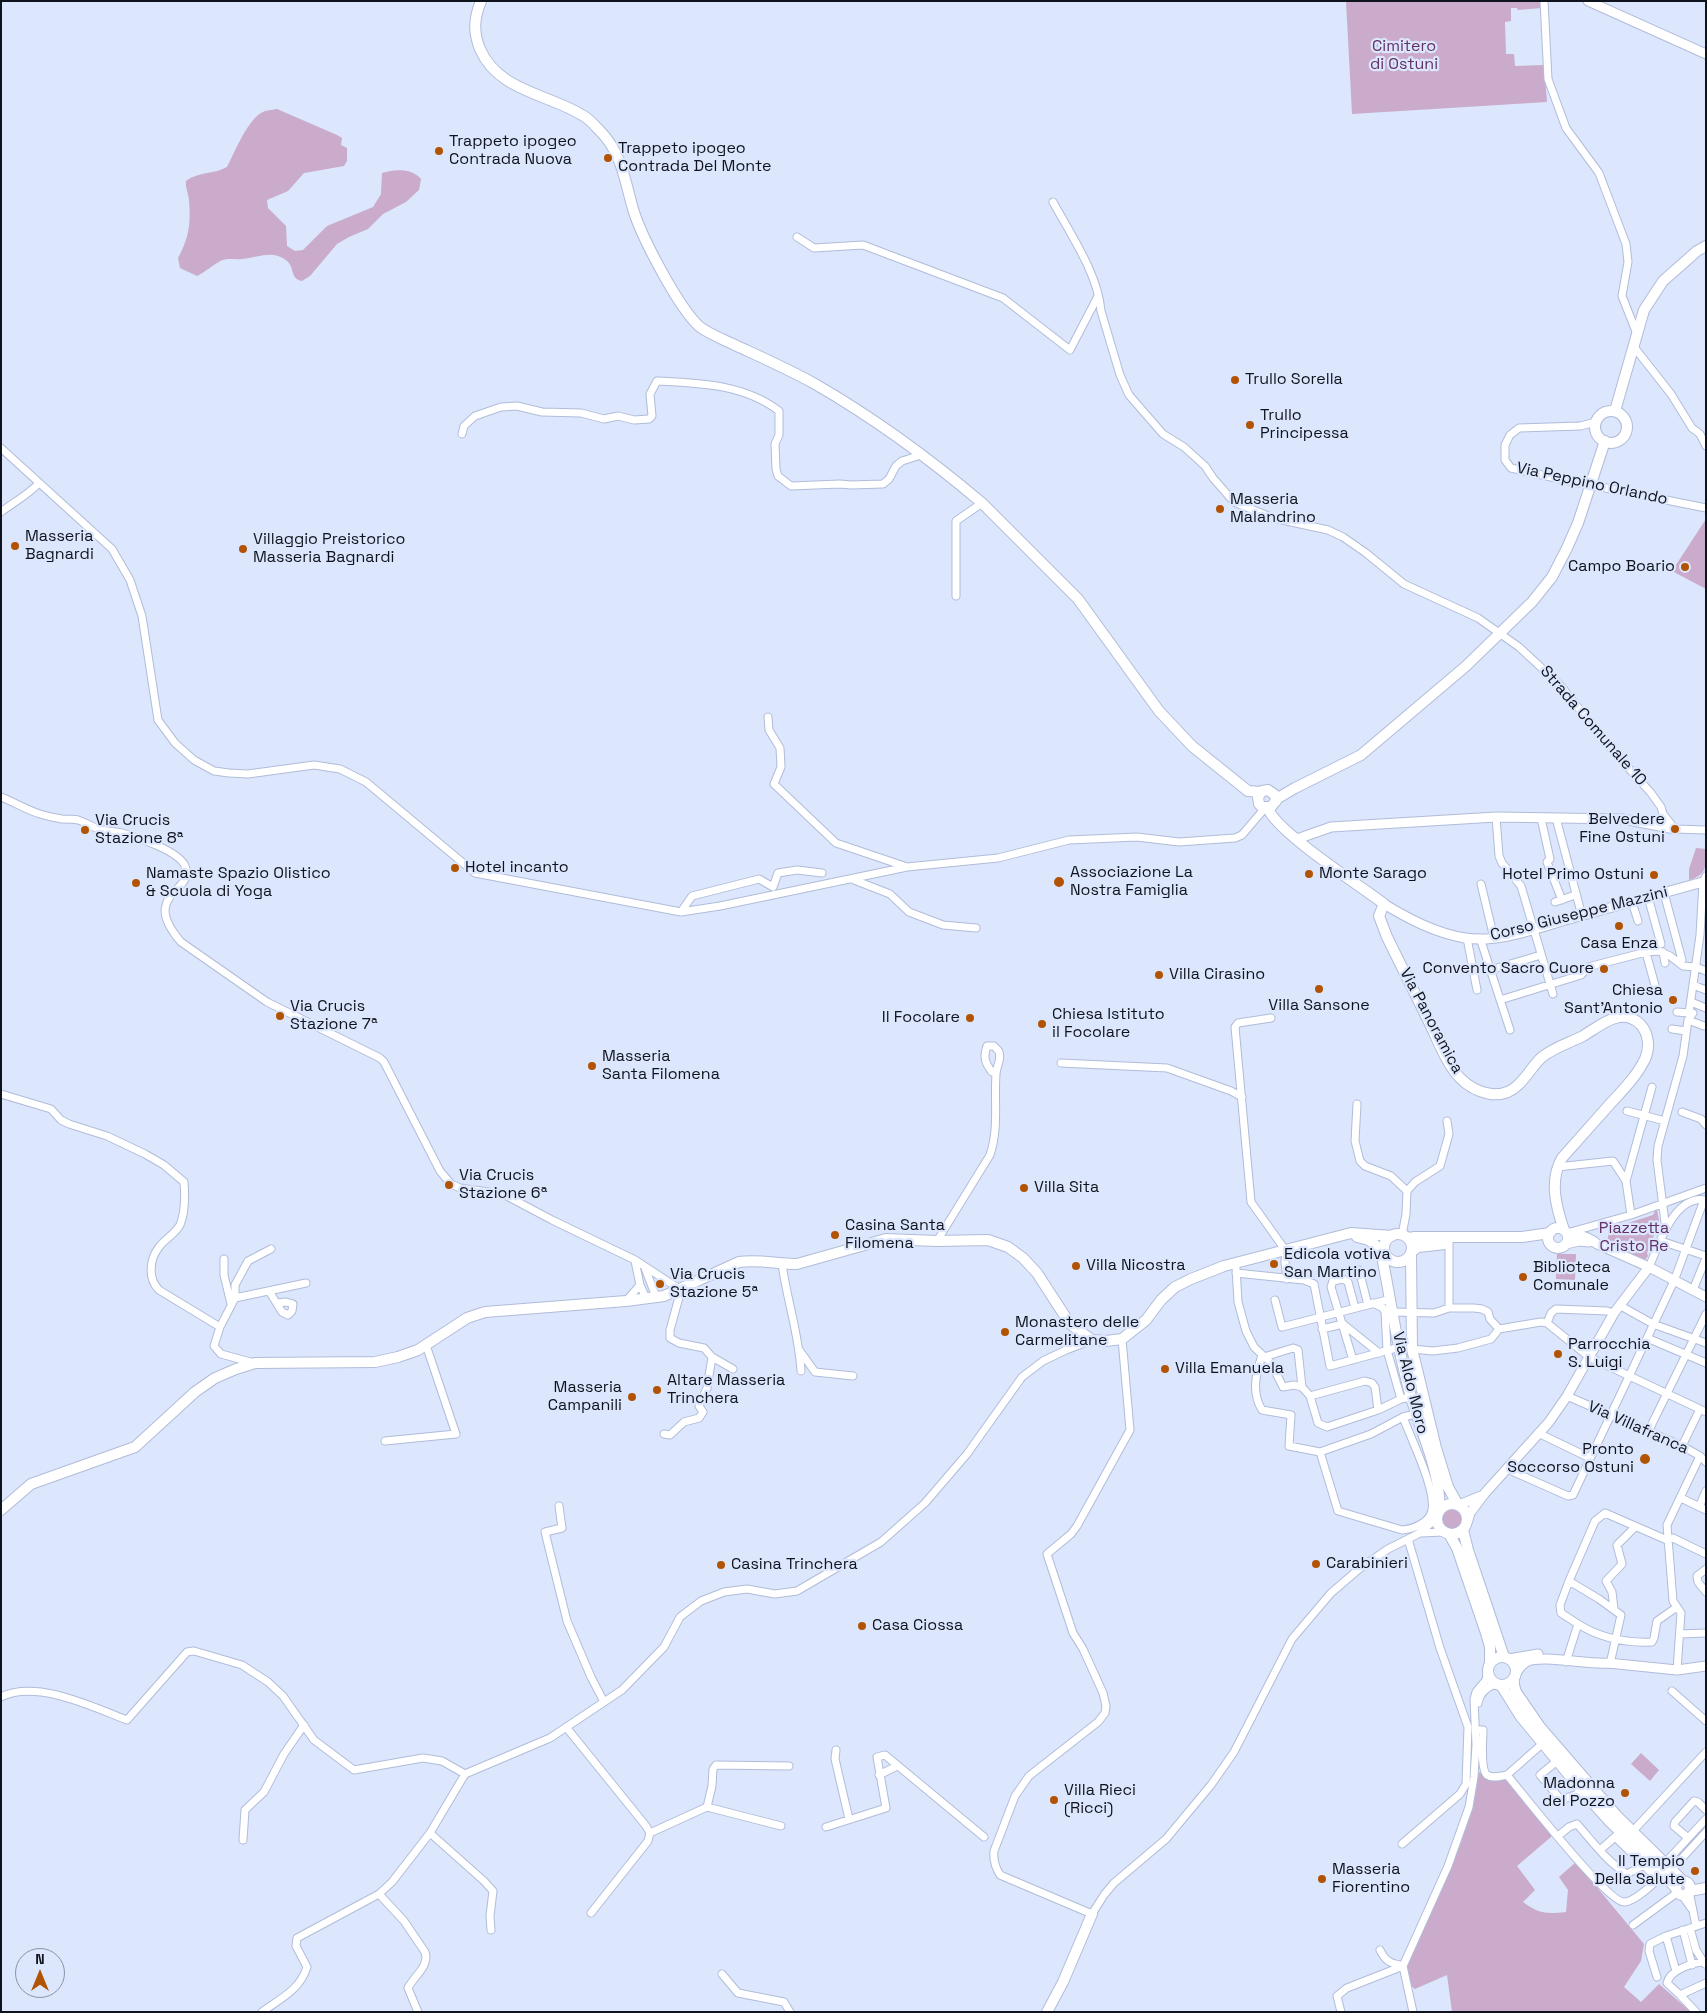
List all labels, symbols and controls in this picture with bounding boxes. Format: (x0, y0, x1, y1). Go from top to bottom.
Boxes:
park label: Cimitero di Ostuni (1370, 37, 1438, 75)
place label: Trappeto ipogeo Contrada Nuova (449, 132, 577, 170)
place label: Trappeto ipogeo Contrada Del Monte (618, 139, 771, 177)
marker: Trappeto ipogeo Contrada Nuova (433, 145, 445, 157)
marker: Trappeto ipogeo Contrada Del Monte (602, 152, 614, 164)
place label: Trullo Sorella (1245, 370, 1343, 390)
marker: Trullo Sorella (1229, 374, 1241, 386)
place label: Trullo Principessa (1260, 406, 1349, 444)
marker: Trullo Principessa (1244, 419, 1256, 431)
street label: Via Peppino Orlando (1515, 459, 1669, 509)
place label: Masseria Malandrino (1230, 490, 1316, 528)
marker: Masseria Malandrino (1214, 503, 1226, 515)
place label: Masseria Bagnardi (25, 527, 94, 565)
place label: Villaggio Preistorico Masseria Bagnardi (253, 530, 405, 568)
marker: Masseria Bagnardi (9, 540, 21, 552)
marker: Villaggio Preistorico Masseria Bagnardi (237, 543, 249, 555)
place label: Campo Boario (1568, 557, 1675, 577)
marker: Campo Boario (1679, 561, 1691, 573)
street label: Strada Comunale 10 (1536, 662, 1650, 790)
place label: Belvedere Fine Ostuni (1579, 810, 1665, 848)
place label: Via Crucis Stazione 8ª (95, 811, 184, 849)
marker: Belvedere Fine Ostuni (1669, 823, 1681, 835)
marker: Via Crucis Stazione 8ª (79, 824, 91, 836)
place label: Hotel incanto (465, 858, 569, 878)
marker: Hotel incanto (449, 862, 461, 874)
place label: Associazione La Nostra Famiglia (1070, 863, 1193, 901)
place label: Namaste Spazio Olistico & Scuola di Yoga (146, 864, 331, 902)
place label: Monte Sarago (1319, 864, 1427, 884)
place label: Hotel Primo Ostuni (1502, 865, 1644, 885)
marker: Monte Sarago (1303, 868, 1315, 880)
marker: Hotel Primo Ostuni (1648, 869, 1660, 881)
marker: Associazione La Nostra Famiglia (1052, 875, 1066, 889)
marker: Namaste Spazio Olistico & Scuola di Yoga (130, 877, 142, 889)
street label: Corso Giuseppe Mazzini (1488, 883, 1670, 945)
marker: Casa Enza (1613, 920, 1625, 932)
place label: Casa Enza (1580, 934, 1658, 954)
place label: Convento Sacro Cuore (1423, 959, 1594, 979)
marker: Convento Sacro Cuore (1598, 963, 1610, 975)
place label: Villa Cirasino (1169, 965, 1265, 985)
street label: Via Panoramica (1395, 965, 1467, 1077)
marker: Villa Cirasino (1153, 969, 1165, 981)
place label: Chiesa Sant'Antonio (1564, 981, 1663, 1019)
marker: Villa Sansone (1313, 983, 1325, 995)
marker: Chiesa Sant'Antonio (1667, 994, 1679, 1006)
place label: Villa Sansone (1268, 996, 1370, 1016)
place label: Via Crucis Stazione 7ª (290, 997, 378, 1035)
place label: Chiesa Istituto il Focolare (1052, 1005, 1165, 1043)
place label: Il Focolare (882, 1008, 960, 1028)
marker: Via Crucis Stazione 7ª (274, 1010, 286, 1022)
marker: Il Focolare (964, 1012, 976, 1024)
marker: Chiesa Istituto il Focolare (1036, 1018, 1048, 1030)
place label: Masseria Santa Filomena (602, 1047, 720, 1085)
marker: Masseria Santa Filomena (586, 1060, 598, 1072)
place label: Via Crucis Stazione 6ª (459, 1166, 547, 1204)
place label: Villa Sita (1034, 1178, 1099, 1198)
marker: Via Crucis Stazione 6ª (443, 1179, 455, 1191)
marker: Villa Sita (1018, 1182, 1030, 1194)
place label: Casina Santa Filomena (845, 1216, 945, 1254)
park label: Piazzetta Cristo Re (1599, 1219, 1669, 1257)
marker: Casina Santa Filomena (829, 1229, 841, 1241)
place label: Edicola votiva San Martino (1284, 1245, 1391, 1283)
place label: Villa Nicostra (1086, 1256, 1186, 1276)
marker: Edicola votiva San Martino (1268, 1258, 1280, 1270)
place label: Biblioteca Comunale (1533, 1258, 1611, 1296)
marker: Villa Nicostra (1070, 1260, 1082, 1272)
place label: Via Crucis Stazione 5ª (670, 1265, 758, 1303)
marker: Biblioteca Comunale (1517, 1271, 1529, 1283)
marker: Via Crucis Stazione 5ª (654, 1278, 666, 1290)
place label: Monastero delle Carmelitane (1015, 1313, 1139, 1351)
marker: Monastero delle Carmelitane (999, 1326, 1011, 1338)
street label: Via Aldo Moro (1388, 1330, 1432, 1436)
place label: Parrocchia S. Luigi (1568, 1335, 1650, 1373)
marker: Parrocchia S. Luigi (1552, 1348, 1564, 1360)
place label: Villa Emanuela (1175, 1359, 1284, 1379)
marker: Villa Emanuela (1159, 1363, 1171, 1375)
place label: Altare Masseria Trinchera (667, 1371, 785, 1409)
place label: Masseria Campanili (548, 1378, 622, 1416)
marker: Altare Masseria Trinchera (651, 1384, 663, 1396)
marker: Masseria Campanili (626, 1391, 638, 1403)
street label: Via Villafranca (1585, 1397, 1691, 1459)
place label: Pronto Soccorso Ostuni (1507, 1440, 1634, 1478)
marker: Pronto Soccorso Ostuni (1638, 1452, 1652, 1466)
place label: Carabinieri (1326, 1554, 1408, 1574)
place label: Casina Trinchera (731, 1555, 858, 1575)
marker: Carabinieri (1310, 1558, 1322, 1570)
marker: Casina Trinchera (715, 1559, 727, 1571)
place label: Casa Ciossa (872, 1616, 963, 1636)
marker: Casa Ciossa (856, 1620, 868, 1632)
place label: Madonna del Pozzo (1542, 1774, 1615, 1812)
place label: Villa Rieci (Ricci) (1064, 1781, 1136, 1819)
marker: Madonna del Pozzo (1619, 1787, 1631, 1799)
marker: Villa Rieci (Ricci) (1048, 1794, 1060, 1806)
place label: Il Tempio Della Salute (1595, 1852, 1685, 1890)
place label: Masseria Fiorentino (1332, 1860, 1410, 1898)
marker: Il Tempio Della Salute (1689, 1865, 1701, 1877)
marker: Masseria Fiorentino (1316, 1873, 1328, 1885)
north arrow (15, 1948, 65, 1998)
text: N (35, 1950, 45, 1968)

